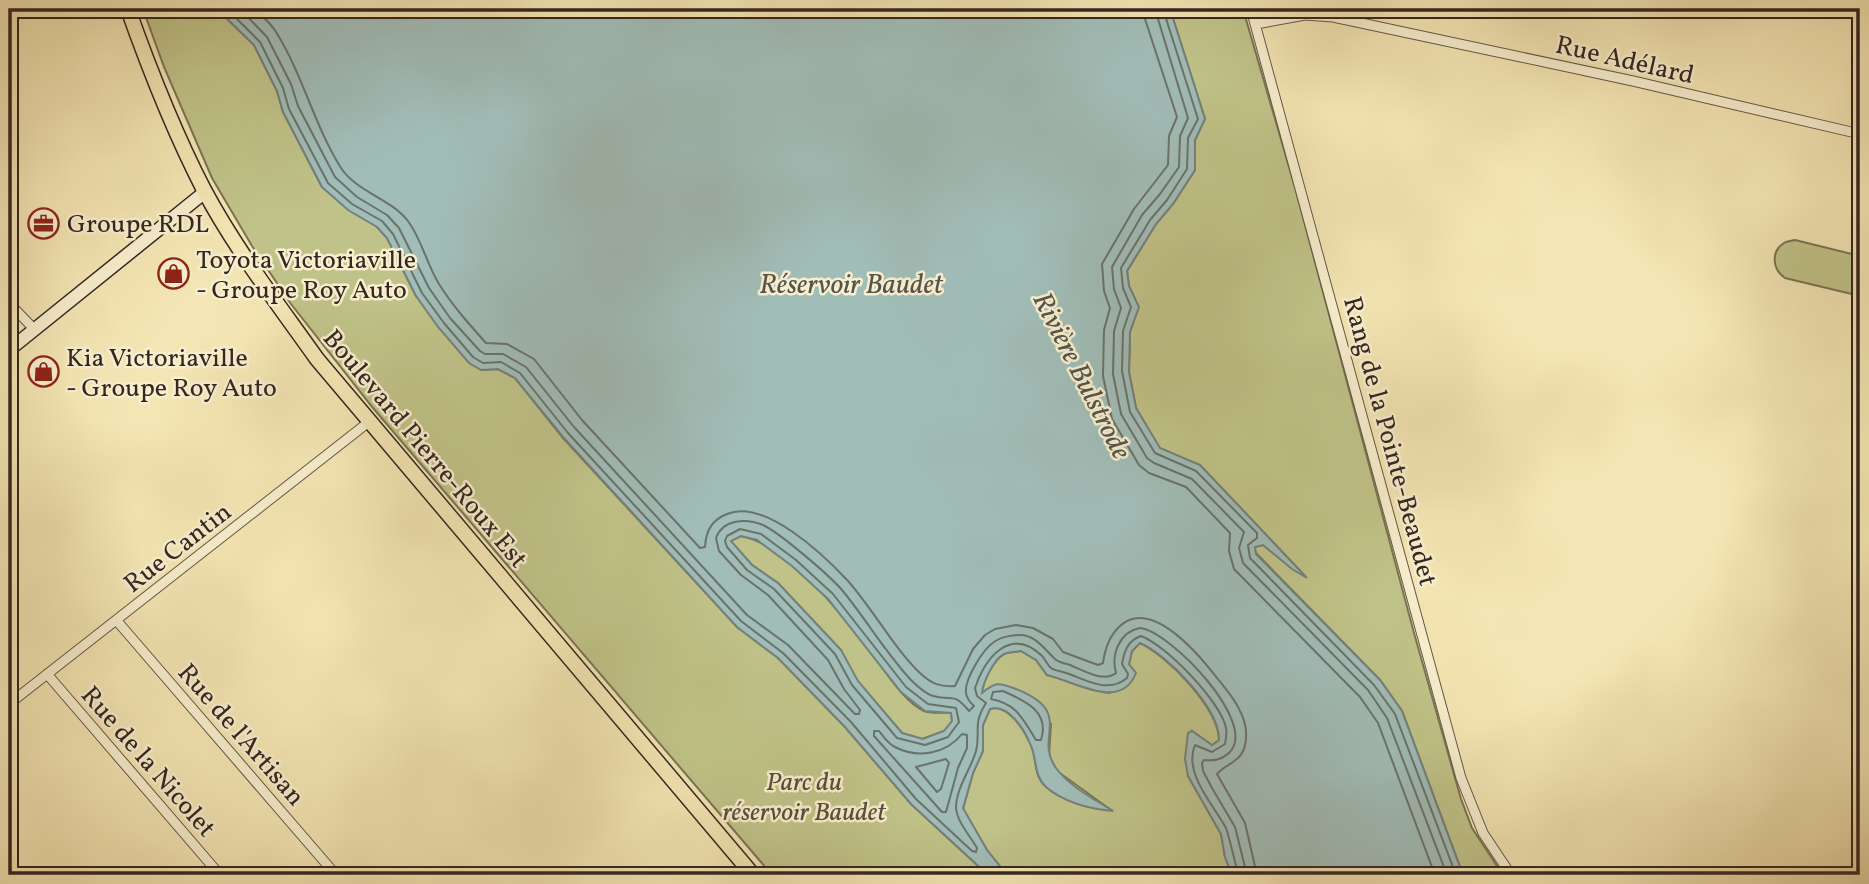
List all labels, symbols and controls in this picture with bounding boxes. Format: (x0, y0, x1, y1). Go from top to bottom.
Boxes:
street label: Rue Adélard (1552, 28, 1697, 94)
office icon: Groupe RDL (27, 206, 61, 240)
place label: Groupe RDL (67, 207, 210, 243)
place label: Toyota Victoriaville - Groupe Roy Auto (196, 243, 416, 309)
shop icon: Toyota Victoriaville - Groupe Roy Auto (156, 257, 190, 291)
water label: Réservoir Baudet (759, 266, 944, 305)
water label: Rivière Bulstrode (1022, 286, 1140, 467)
street label: Rang de la Pointe-Beaudet (1333, 293, 1445, 590)
street label: Boulevard Pierre-Roux Est (314, 322, 535, 576)
place label: Kia Victoriaville - Groupe Roy Auto (66, 341, 277, 407)
shop icon: Kia Victoriaville - Groupe Roy Auto (26, 355, 60, 389)
street label: Rue Cantin (117, 495, 240, 602)
street label: Rue de l'Artisan (168, 656, 313, 814)
street label: Rue de la Nicolet (72, 679, 223, 846)
park label: Parc du réservoir Baudet (722, 765, 886, 831)

